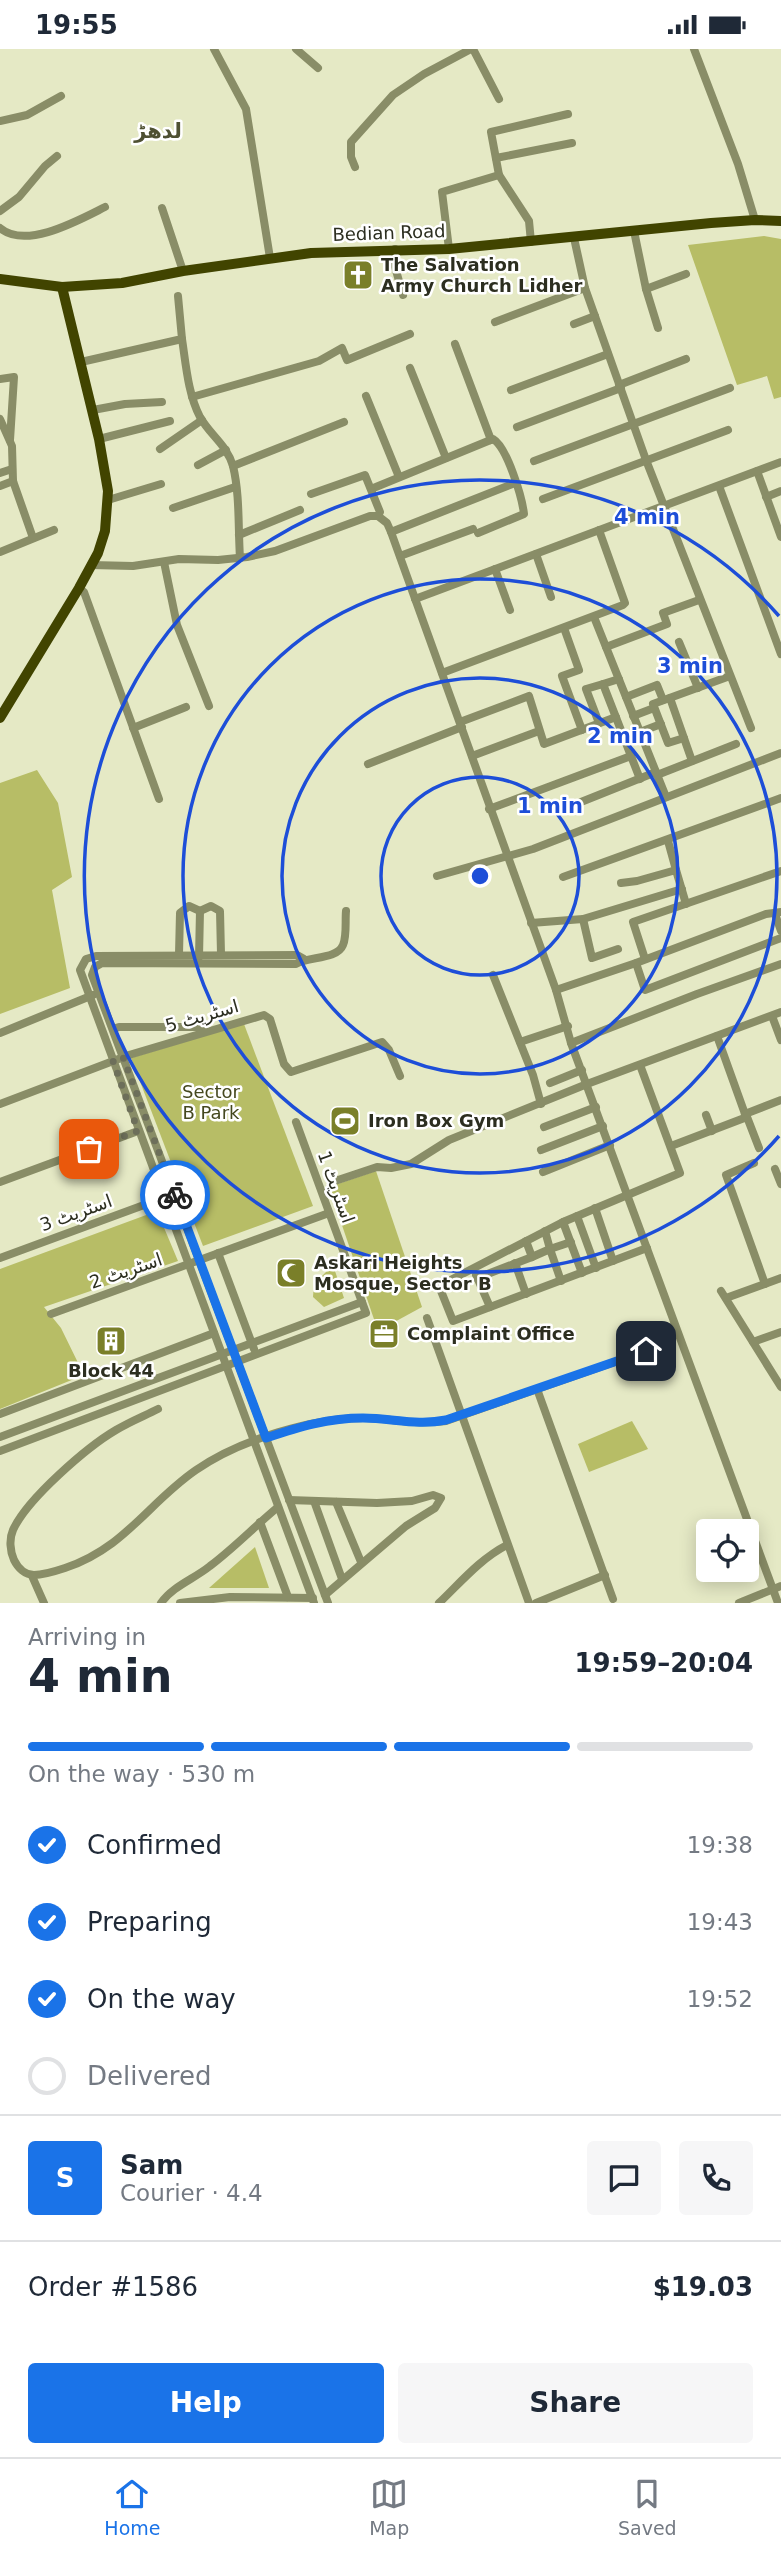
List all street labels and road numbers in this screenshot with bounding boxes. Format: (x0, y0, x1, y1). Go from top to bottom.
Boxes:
street label: Bedian Road (332, 220, 446, 245)
street label: اسٹریٹ 5 (163, 995, 241, 1037)
street label: اسٹریٹ 1 (313, 1148, 359, 1226)
street label: اسٹریٹ 3 (37, 1190, 115, 1236)
street label: اسٹریٹ 2 (87, 1248, 165, 1294)

